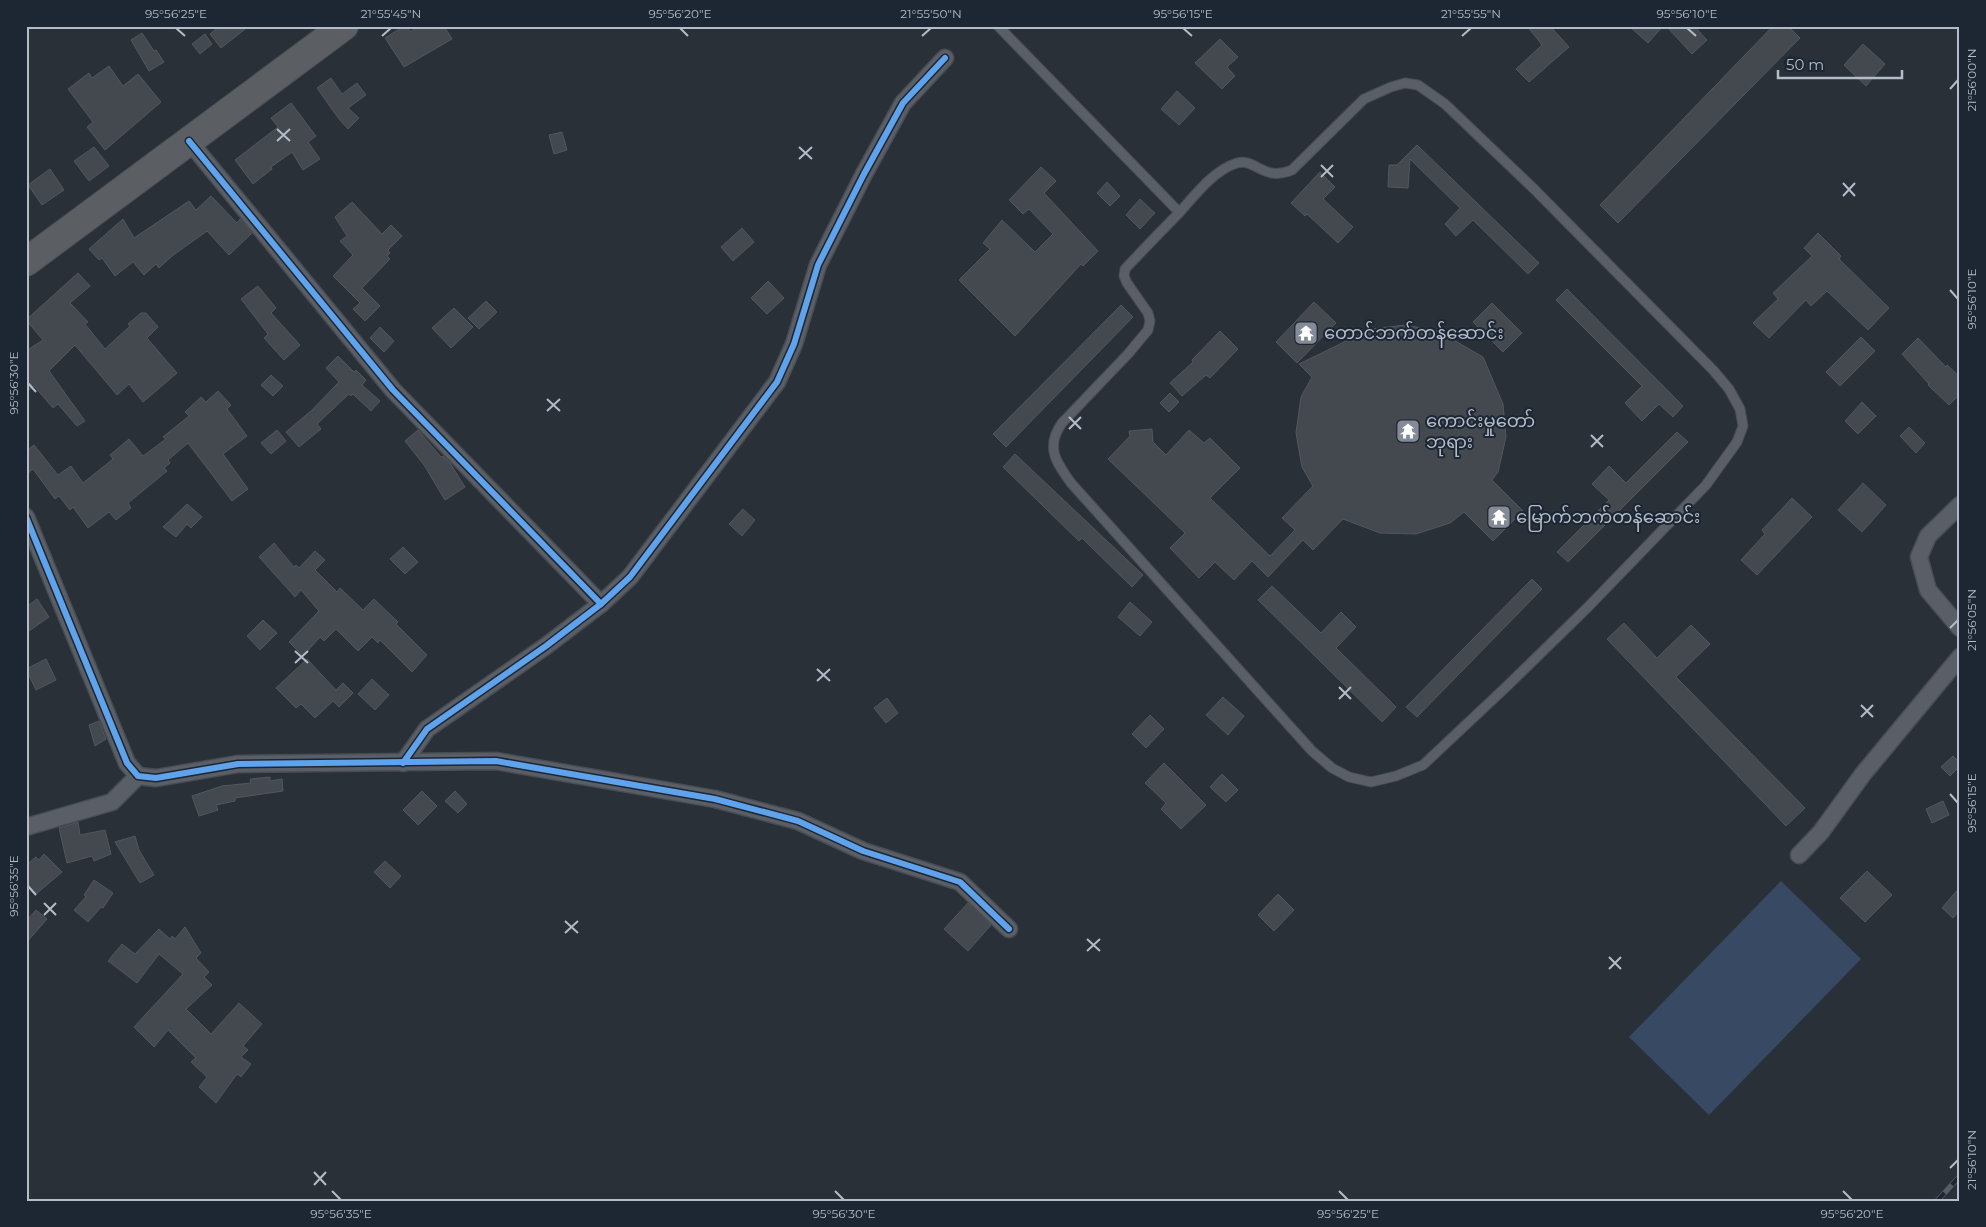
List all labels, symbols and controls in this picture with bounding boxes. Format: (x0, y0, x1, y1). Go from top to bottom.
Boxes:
text: 95°56'25"E (145, 6, 207, 21)
text: 21°55'45"N (361, 6, 421, 21)
text: 95°56'20"E (648, 6, 712, 21)
text: 21°55'50"N (900, 6, 962, 21)
text: 95°56'15"E (1153, 6, 1213, 21)
text: 21°55'55"N (1441, 6, 1501, 21)
text: 95°56'10"E (1657, 6, 1717, 21)
scale bar (1778, 48, 1902, 80)
text: 21°56'00"N (1964, 48, 1979, 112)
text: 50 m (1786, 55, 1824, 74)
text: 95°56'10"E (1964, 269, 1979, 329)
temple icon: တောင်ဘက်တန်ဆောင်း (1293, 320, 1319, 346)
place label: တောင်ဘက်တန်ဆောင်း (1324, 320, 1504, 348)
text: 95°56'30"E (6, 352, 21, 415)
place label: ကောင်းမှုတော် ဘုရား (1426, 408, 1535, 457)
temple icon: ကောင်းမှုတော် ဘုရား (1395, 418, 1421, 444)
temple icon: မြောက်ဘက်တန်ဆောင်း (1486, 504, 1512, 530)
place label: မြောက်ဘက်တန်ဆောင်း (1516, 504, 1700, 532)
text: 21°56'05"N (1964, 589, 1979, 651)
text: 95°56'15"E (1964, 773, 1979, 833)
text: 95°56'35"E (6, 855, 21, 917)
text: 21°56'10"N (1964, 1130, 1979, 1190)
text: 95°56'35"E (310, 1206, 372, 1221)
text: 95°56'30"E (813, 1206, 876, 1221)
text: 95°56'25"E (1317, 1206, 1379, 1221)
text: 95°56'20"E (1820, 1206, 1884, 1221)

